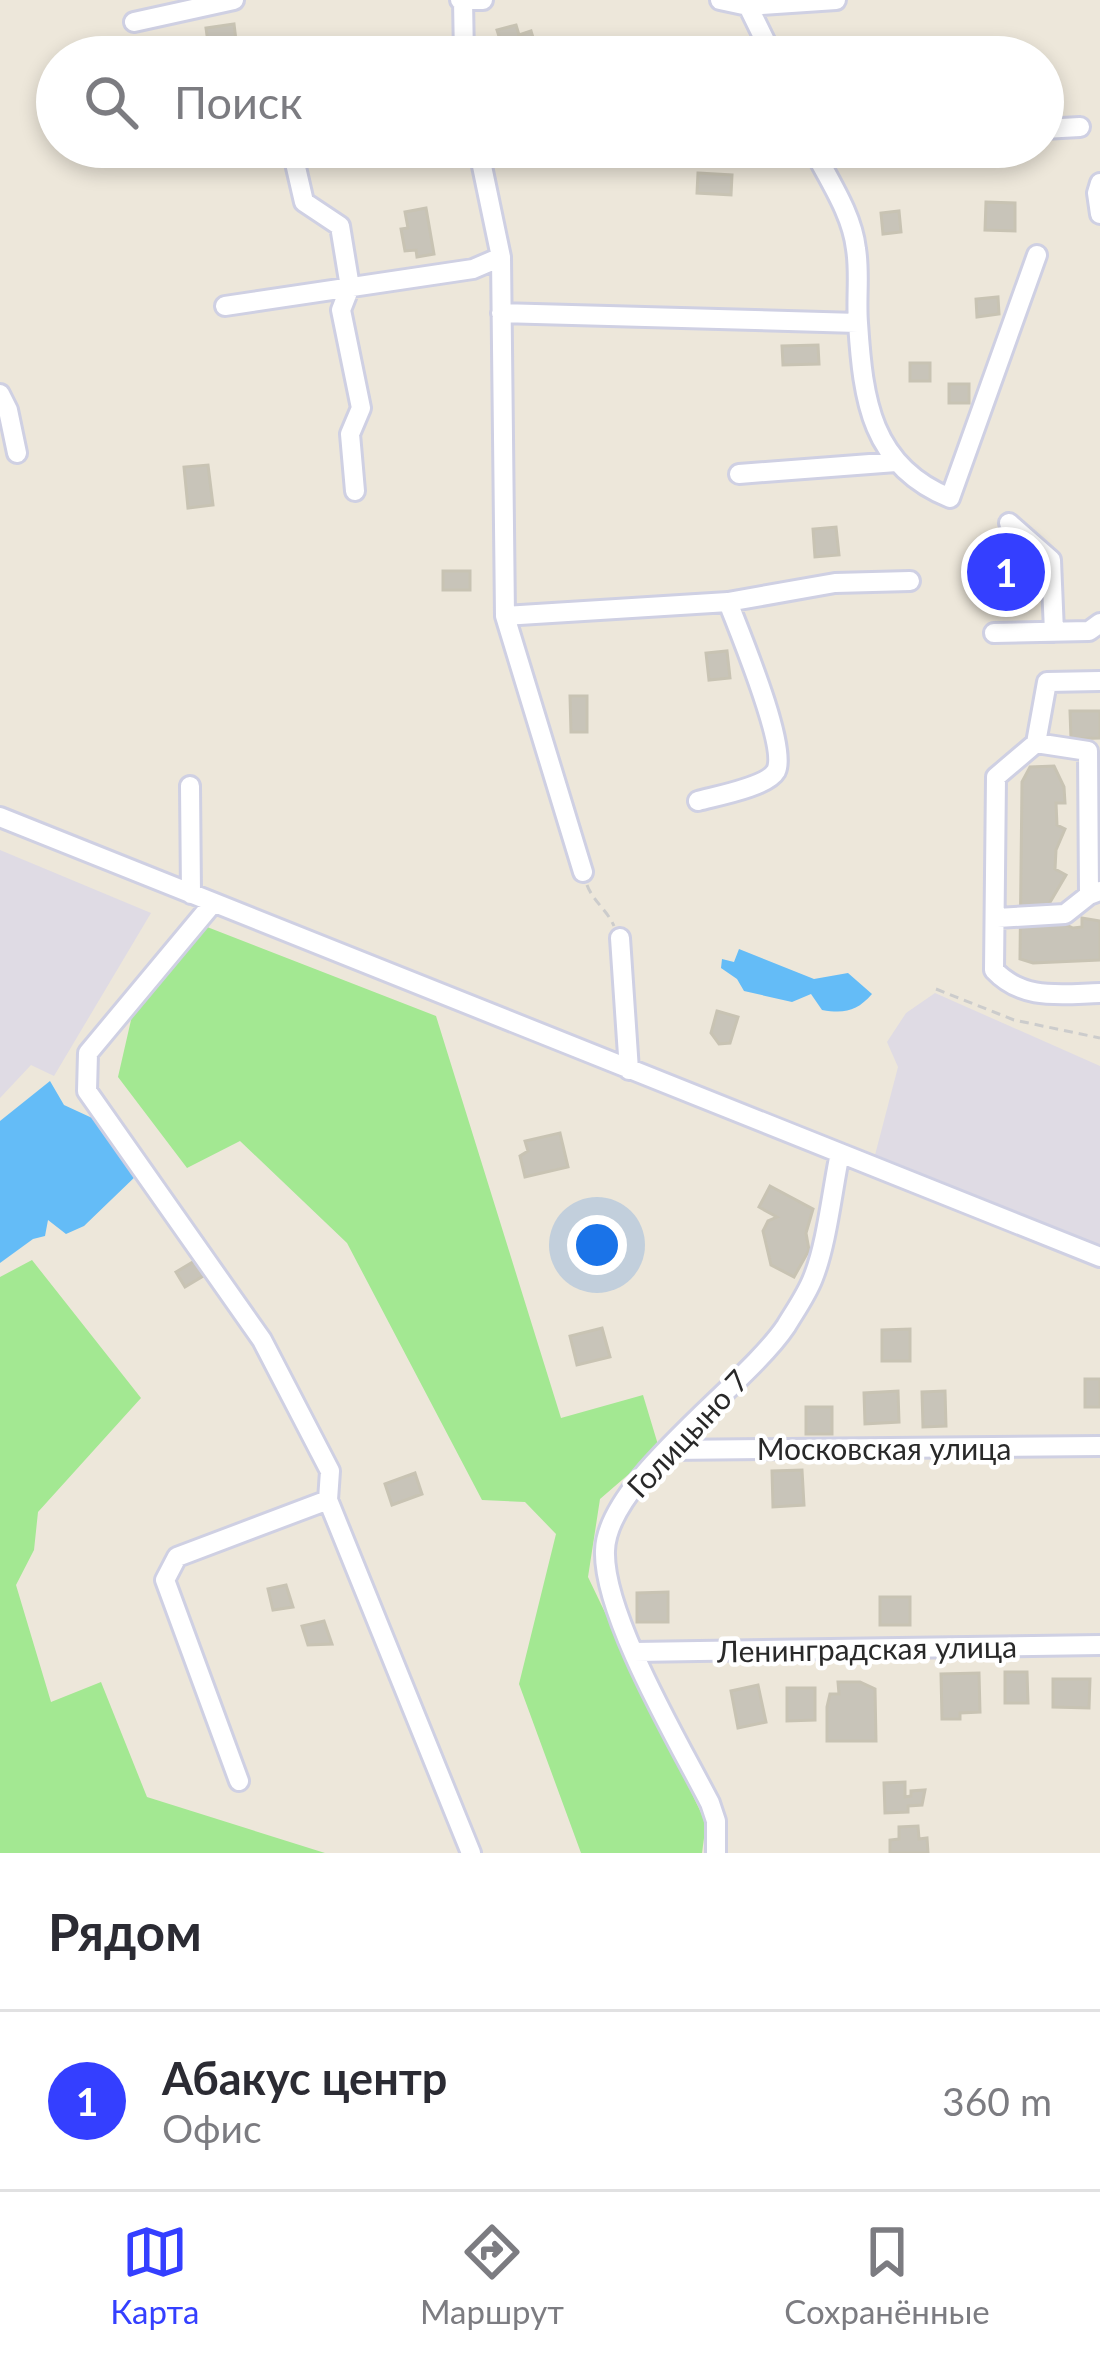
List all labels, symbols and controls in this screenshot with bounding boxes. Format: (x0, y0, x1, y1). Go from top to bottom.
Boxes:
search box (36, 36, 1064, 168)
icon: search (78, 69, 144, 135)
text: Поиск (174, 75, 303, 129)
pin: 1 (967, 527, 1045, 617)
your location (567, 1215, 627, 1275)
street label: Голицыно 7 (619, 1362, 755, 1504)
street label: Московская улица (757, 1430, 1011, 1466)
street label: Ленинградская улица (716, 1627, 1017, 1669)
text: Рядом (48, 1901, 202, 1962)
text: Абакус центр (162, 2051, 447, 2105)
text: 1 (76, 2078, 98, 2124)
text: 360 m (942, 2078, 1052, 2124)
text: Офис (162, 2105, 262, 2151)
tab: Карта (110, 2219, 199, 2331)
tab: Маршрут (420, 2219, 564, 2331)
tab: Сохранённые (784, 2219, 990, 2331)

